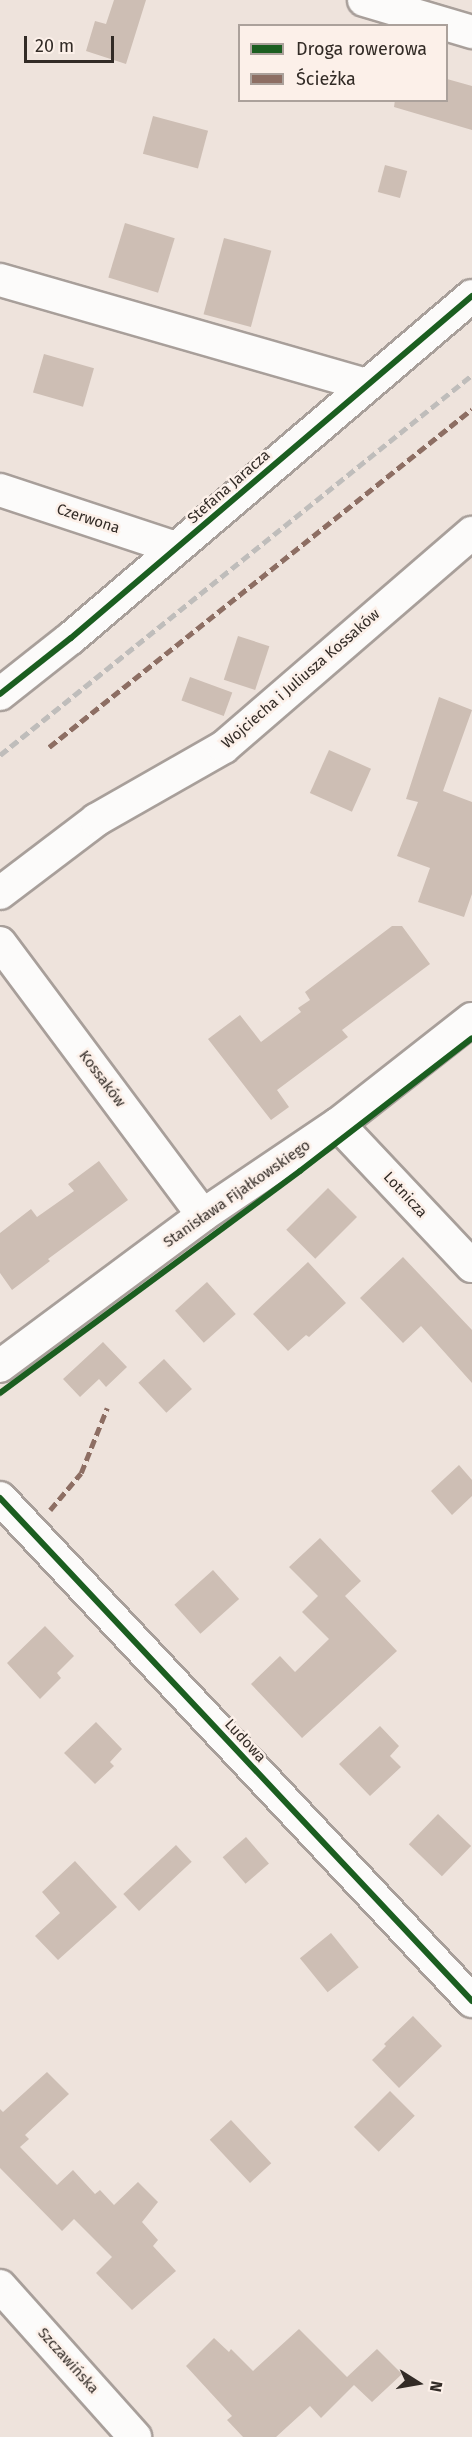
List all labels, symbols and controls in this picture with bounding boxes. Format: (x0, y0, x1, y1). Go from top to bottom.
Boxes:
scale bar (27, 24, 117, 62)
legend (238, 24, 448, 102)
text: 20 m (35, 35, 74, 57)
text: Droga rowerowa (296, 38, 427, 60)
text: Ścieżka (296, 68, 356, 90)
street label: Stefana Jaracza (184, 446, 274, 528)
street label: Czerwona (54, 500, 122, 538)
street label: Wojciecha i Juliusza Kossaków (218, 605, 384, 753)
street label: Kossaków (75, 1047, 129, 1111)
street label: Stanisława Fijałkowskiego (160, 1136, 314, 1252)
street label: Lotnicza (379, 1168, 431, 1222)
street label: Ludowa (221, 1716, 269, 1766)
street label: Szczawińska (34, 2324, 102, 2398)
north arrow (388, 2353, 448, 2413)
text: N (426, 2380, 446, 2394)

